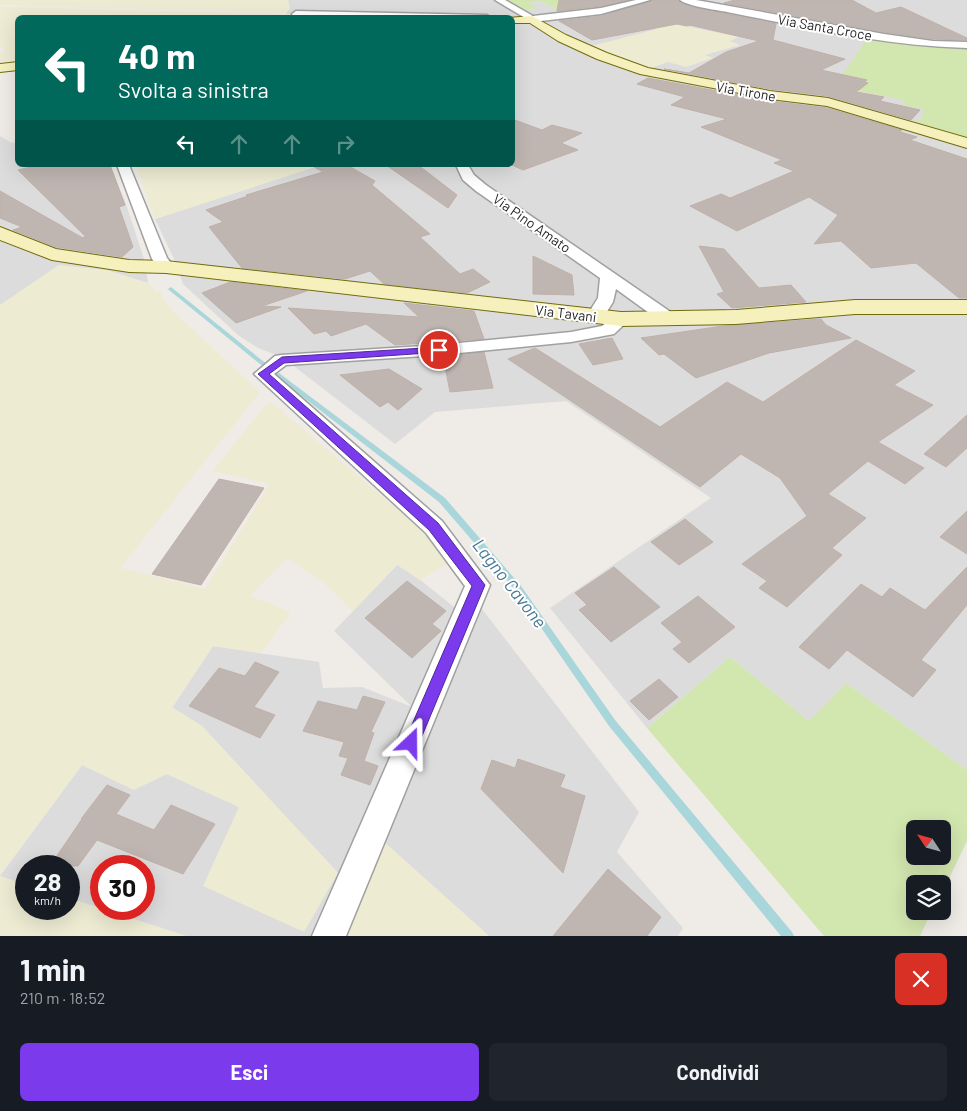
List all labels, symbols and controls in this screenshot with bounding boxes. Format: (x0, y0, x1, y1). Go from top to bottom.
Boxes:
street label: Via Santa Croce (776, 10, 874, 44)
text: 40 m (118, 34, 195, 76)
icon: left (35, 35, 100, 100)
text: Svolta a sinistra (118, 76, 269, 102)
street label: Via Tirone (715, 77, 777, 105)
icon: left (172, 130, 200, 158)
icon: ahead (225, 130, 253, 158)
icon: ahead (278, 130, 306, 158)
icon: right (331, 130, 359, 158)
street label: Via Pino Amato (490, 190, 574, 256)
street label: Via Tavani (535, 301, 597, 325)
pin (418, 329, 460, 371)
icon: arrive (425, 336, 453, 364)
water label: Lagno Cavone (468, 534, 552, 632)
position arrow (384, 716, 436, 768)
north arrow (906, 820, 951, 865)
map controls (906, 820, 951, 920)
speed limit sign: 30 (90, 855, 155, 920)
text: 28 (34, 866, 61, 896)
button: layers (906, 875, 951, 920)
text: km/h (34, 893, 61, 907)
text: 1 min (20, 951, 86, 987)
button: close (895, 953, 947, 1005)
text: 210 m · 18:52 (20, 988, 105, 1007)
button: Esci (20, 1043, 479, 1101)
button: Condividi (489, 1043, 947, 1101)

